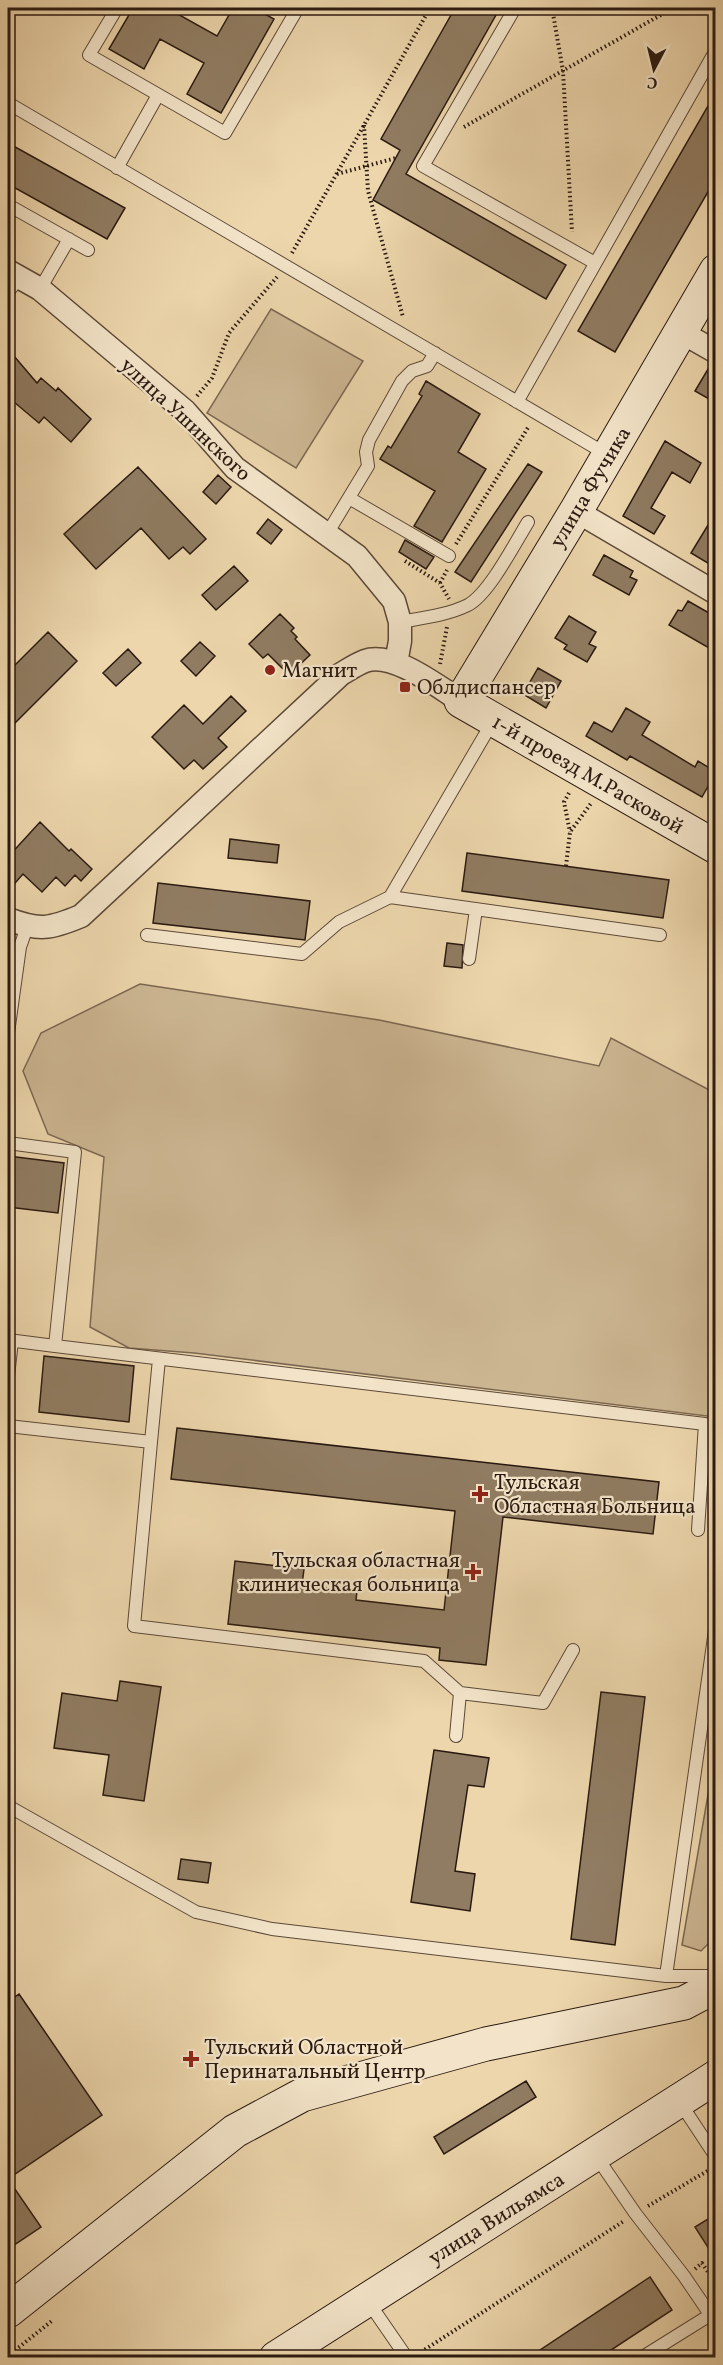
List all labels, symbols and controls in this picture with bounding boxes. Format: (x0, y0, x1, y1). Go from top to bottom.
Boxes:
north arrow (624, 39, 684, 99)
text: С (646, 70, 659, 93)
street label: улица Ушинского (113, 352, 257, 488)
street label: улица Фучика (544, 422, 639, 554)
place label: Магнит (282, 657, 358, 686)
marker: Магнит (263, 663, 277, 677)
place label: Облдиспансер (417, 674, 556, 703)
marker: Облдиспансер (398, 680, 412, 694)
street label: 1-й проезд М.Расковой (486, 708, 689, 842)
place label: Тульская Областная Больница (494, 1469, 696, 1522)
marker: Тульская Областная Больница (471, 1485, 489, 1503)
place label: Тульская областная клиническая больница (239, 1547, 460, 1600)
marker: Тульская областная клиническая больница (464, 1563, 482, 1581)
place label: Тульский Областной Перинатальный Центр (204, 2034, 426, 2087)
marker: Тульский Областной Перинатальный Центр (182, 2050, 200, 2068)
street label: улица Вильямса (423, 2166, 571, 2273)

